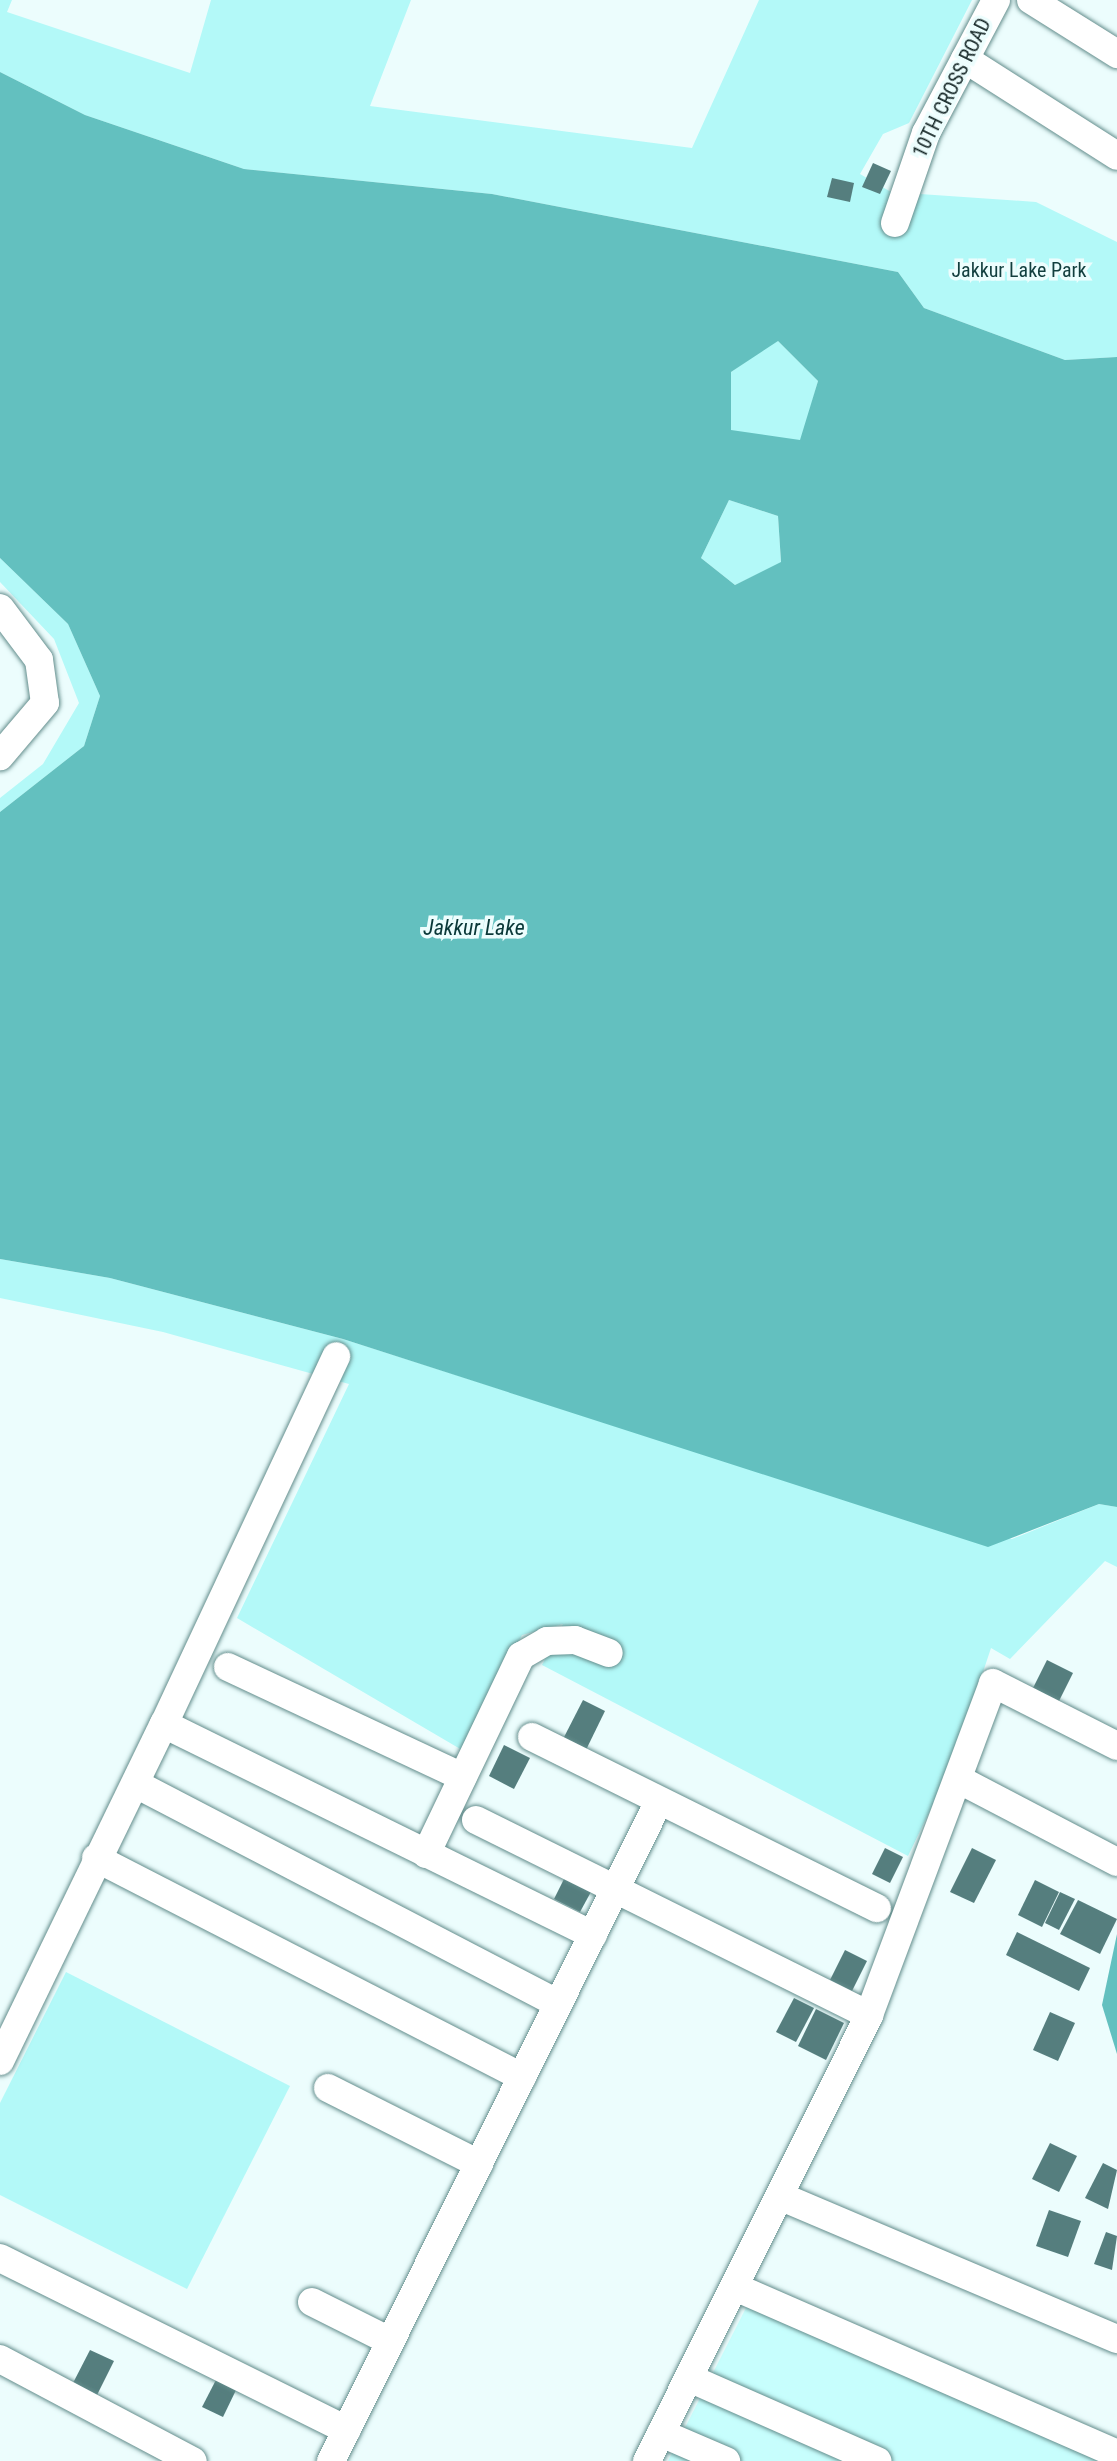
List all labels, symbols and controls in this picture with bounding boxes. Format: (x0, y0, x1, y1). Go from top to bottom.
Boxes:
street label: 10TH CROSS ROAD (908, 15, 996, 161)
park label: Jakkur Lake Park (951, 258, 1087, 282)
water label: Jakkur Lake (423, 915, 525, 941)

